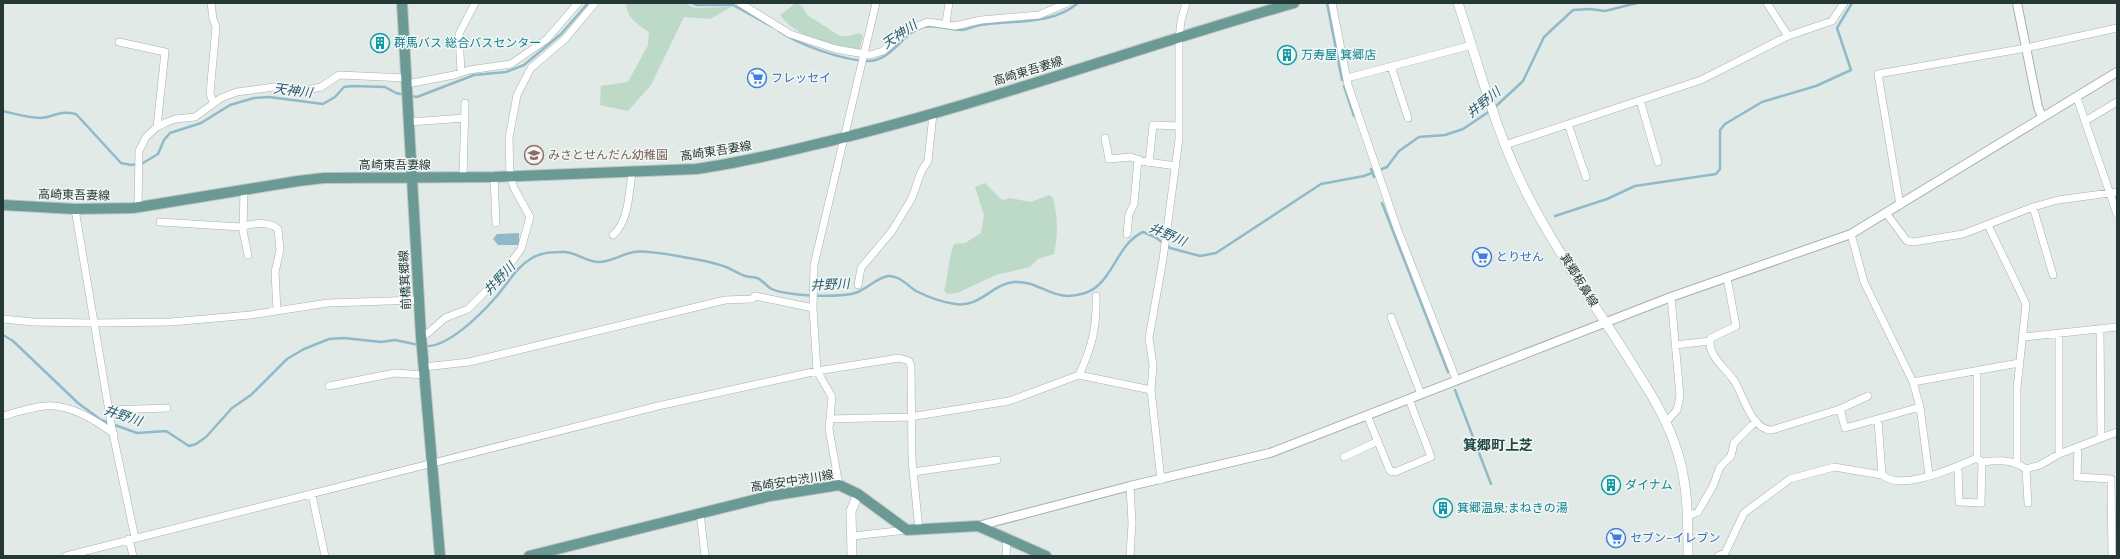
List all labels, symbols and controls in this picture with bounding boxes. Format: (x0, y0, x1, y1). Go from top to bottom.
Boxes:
water label: 天神川 (878, 15, 922, 52)
building icon: 群馬バス 総合バスセンター (369, 32, 391, 54)
place label: 群馬バス 総合バスセンター (394, 35, 541, 51)
building icon: 万寿屋 箕郷店 (1276, 44, 1298, 66)
place label: 万寿屋 箕郷店 (1301, 47, 1376, 63)
street label: 高崎東吾妻線 (991, 53, 1065, 89)
supermarket icon: フレッセイ (746, 67, 768, 89)
place label: フレッセイ (771, 70, 831, 86)
water label: 天神川 (273, 80, 315, 102)
water label: 井野川 (1463, 82, 1505, 121)
street label: 高崎東吾妻線 (679, 137, 753, 165)
school or university icon: みさとせんだん幼稚園 (523, 144, 545, 166)
place label: みさとせんだん幼稚園 (548, 147, 668, 163)
street label: 高崎東吾妻線 (359, 157, 431, 173)
street label: 高崎東吾妻線 (38, 186, 110, 204)
water label: 井野川 (1147, 219, 1191, 251)
supermarket icon: とりせん (1471, 246, 1493, 268)
place label: とりせん (1496, 249, 1544, 265)
street label: 前橋箕郷線 (395, 250, 415, 310)
street label: 箕郷板鼻線 (1556, 250, 1602, 310)
water label: 井野川 (480, 257, 520, 298)
water label: 井野川 (810, 275, 852, 294)
water label: 井野川 (102, 401, 146, 431)
district label: 箕郷町上芝 (1463, 436, 1533, 454)
street label: 高崎安中渋川線 (749, 467, 835, 495)
building icon: ダイナム (1600, 474, 1622, 496)
place label: ダイナム (1625, 477, 1672, 493)
building icon: 箕郷温泉;まねきの湯 (1432, 497, 1454, 519)
place label: 箕郷温泉;まねきの湯 (1457, 500, 1568, 516)
supermarket icon: セブン-イレブン (1605, 527, 1627, 549)
place label: セブン-イレブン (1630, 530, 1721, 546)

